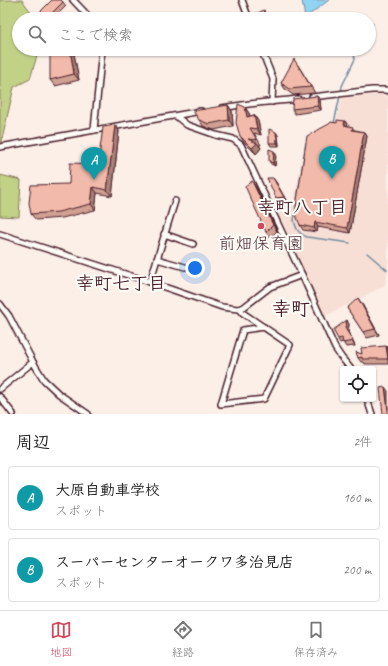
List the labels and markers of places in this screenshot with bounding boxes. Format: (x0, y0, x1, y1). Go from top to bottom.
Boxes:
pin: B (319, 146, 345, 179)
pin: A (81, 147, 107, 180)
marker: 前畑保育園 (256, 221, 266, 231)
place label: 前畑保育園 (219, 233, 304, 254)

